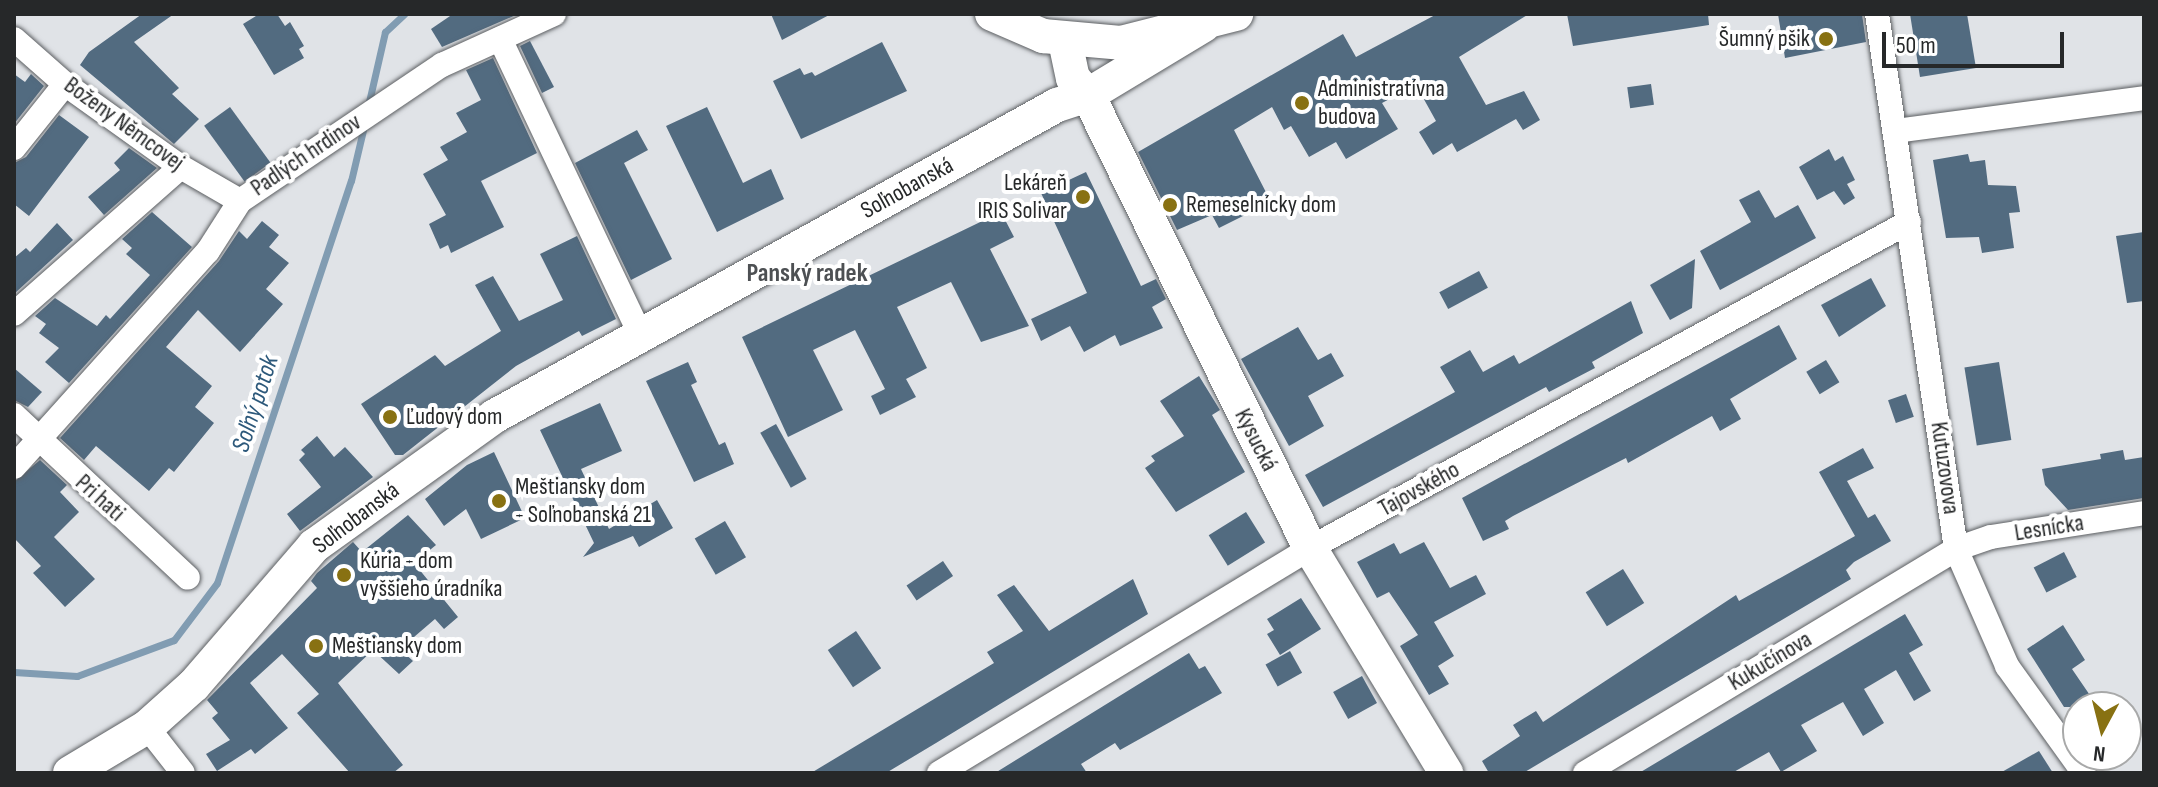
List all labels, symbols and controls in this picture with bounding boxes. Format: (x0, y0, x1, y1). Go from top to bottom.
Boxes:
scale bar (1886, 16, 2068, 66)
place label: Šumný pšik (1719, 25, 1810, 53)
marker: Šumný pšik (1817, 30, 1835, 48)
text: 50 m (1896, 31, 1936, 60)
street label: Boženy Němcovej (58, 71, 190, 177)
place label: Administratívna budova (1318, 75, 1445, 131)
marker: Administratívna budova (1293, 94, 1311, 112)
street label: Padlých hrdinov (245, 108, 367, 202)
street label: Soľnobanská (856, 151, 958, 225)
place label: Lekáreň IRIS Solivar (977, 169, 1067, 225)
marker: Lekáreň IRIS Solivar (1074, 188, 1092, 206)
place label: Remeselnícky dom (1186, 191, 1336, 219)
marker: Remeselnícky dom (1161, 196, 1179, 214)
district label: Panský radek (746, 258, 868, 290)
water label: Soľný potok (226, 352, 286, 456)
place label: Ľudový dom (406, 403, 502, 431)
street label: Kysucká (1228, 404, 1284, 476)
marker: Ľudový dom (381, 408, 399, 426)
street label: Kutuzovova (1924, 420, 1966, 516)
street label: Tajovského (1374, 455, 1464, 523)
street label: Pri hati (69, 468, 131, 528)
place label: Meštiansky dom - Soľnobanská 21 (515, 473, 651, 529)
street label: Soľnobanská (307, 476, 405, 560)
marker: Meštiansky dom - Soľnobanská 21 (490, 492, 508, 510)
street label: Lesnícka (2012, 508, 2086, 548)
place label: Kúria - dom vyššieho úradníka (360, 547, 503, 603)
marker: Kúria - dom vyššieho úradníka (335, 566, 353, 584)
street label: Kukučínova (1723, 625, 1817, 697)
place label: Meštiansky dom (332, 632, 462, 660)
marker: Meštiansky dom (307, 637, 325, 655)
north arrow (2062, 691, 2142, 771)
text: N (2092, 739, 2107, 767)

